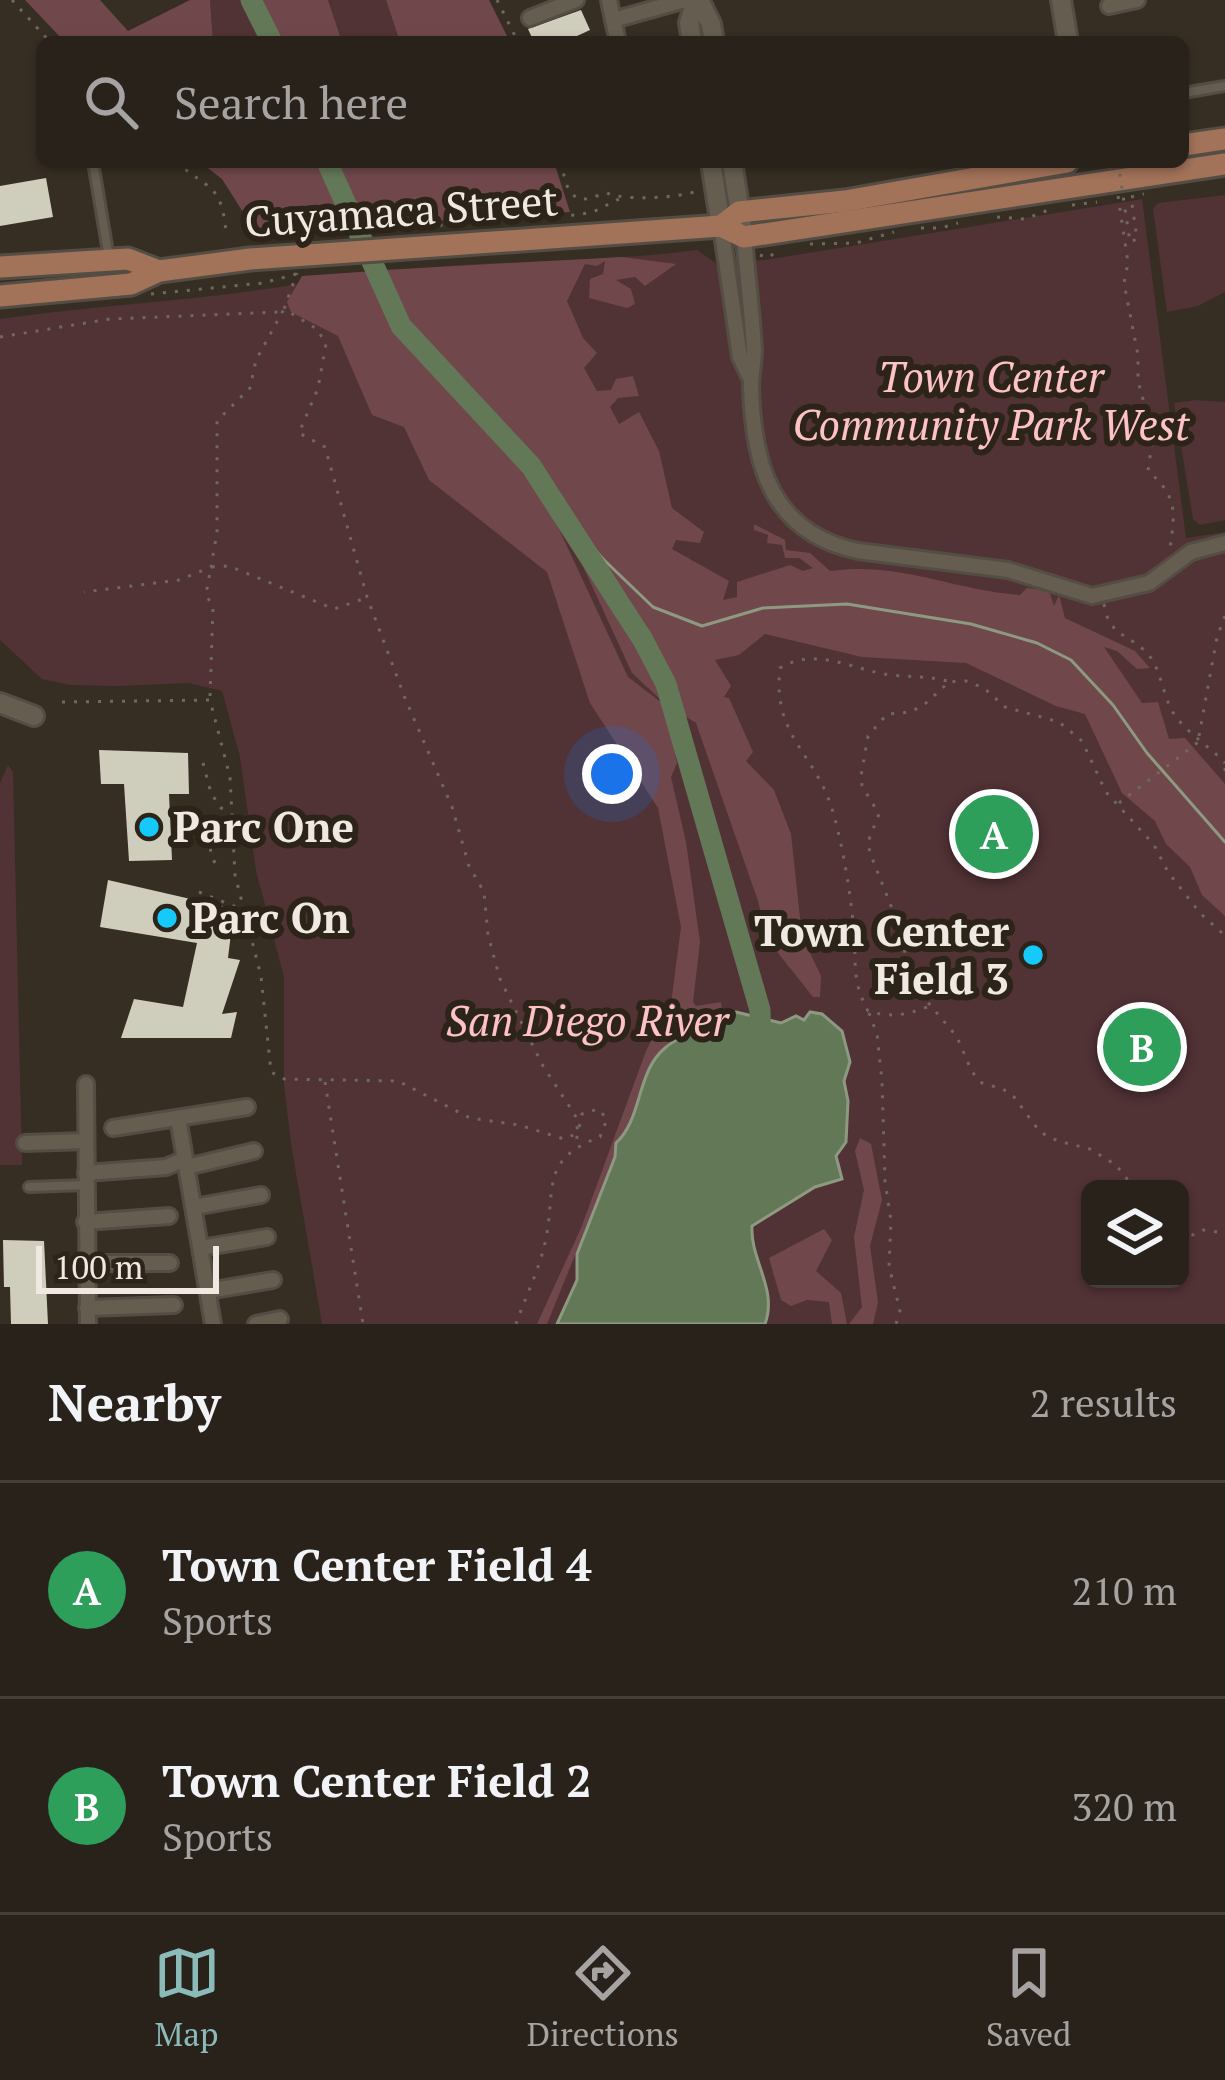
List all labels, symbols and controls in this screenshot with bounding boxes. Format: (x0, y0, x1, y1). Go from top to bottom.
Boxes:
search box (36, 36, 1189, 168)
icon: search (78, 69, 144, 135)
text: Search here (174, 72, 408, 132)
street label: Cuyamaca Street (242, 171, 560, 249)
park label: Town Center Community Park West (793, 348, 1190, 452)
your location (582, 744, 642, 804)
pin: A (955, 789, 1033, 879)
place label: Parc One (173, 798, 354, 854)
marker: Parc One (136, 814, 162, 840)
place label: Parc On (191, 889, 350, 945)
place label: Town Center Field 3 (754, 902, 1009, 1006)
marker: Parc On (154, 905, 180, 931)
marker: Town Center Field 3 (1020, 942, 1046, 968)
park label: San Diego River (446, 992, 730, 1048)
pin: B (1103, 1002, 1181, 1092)
map controls (1081, 1180, 1189, 1288)
button: layers (1081, 1180, 1189, 1288)
scale bar (36, 1240, 219, 1293)
text: 100 m (54, 1245, 143, 1288)
text: Nearby (48, 1368, 221, 1436)
text: 2 results (1030, 1376, 1177, 1428)
text: Town Center Field 4 (162, 1534, 592, 1594)
text: A (73, 1564, 101, 1616)
text: 210 m (1072, 1564, 1177, 1616)
text: Sports (162, 1594, 273, 1646)
text: Town Center Field 2 (162, 1750, 592, 1810)
text: B (74, 1780, 100, 1832)
text: 320 m (1072, 1780, 1177, 1832)
text: Sports (162, 1810, 273, 1862)
tab: Map (154, 1940, 220, 2055)
tab: Directions (527, 1940, 679, 2055)
tab: Saved (986, 1940, 1071, 2055)

